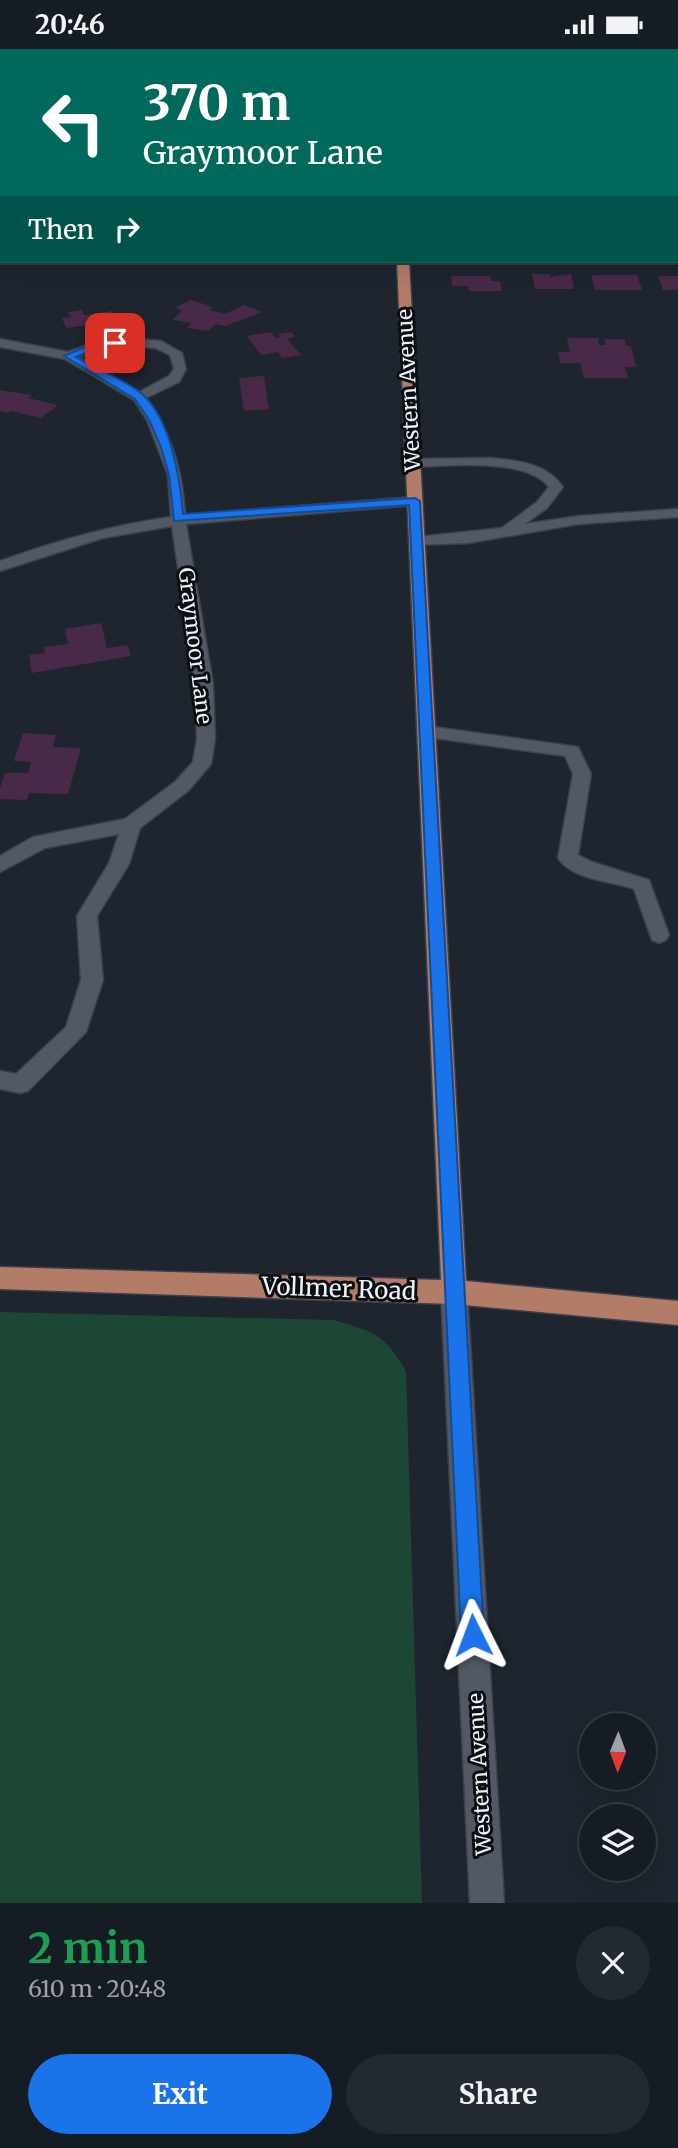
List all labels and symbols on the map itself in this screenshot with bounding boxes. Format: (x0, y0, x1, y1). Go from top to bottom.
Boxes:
street label: Western Avenue (391, 308, 426, 473)
pin (85, 313, 145, 373)
street label: Graymoor Lane (173, 566, 218, 726)
street label: Vollmer Road (260, 1270, 417, 1307)
position arrow (436, 1598, 510, 1672)
street label: Western Avenue (462, 1692, 497, 1857)
north arrow (579, 1713, 656, 1790)

